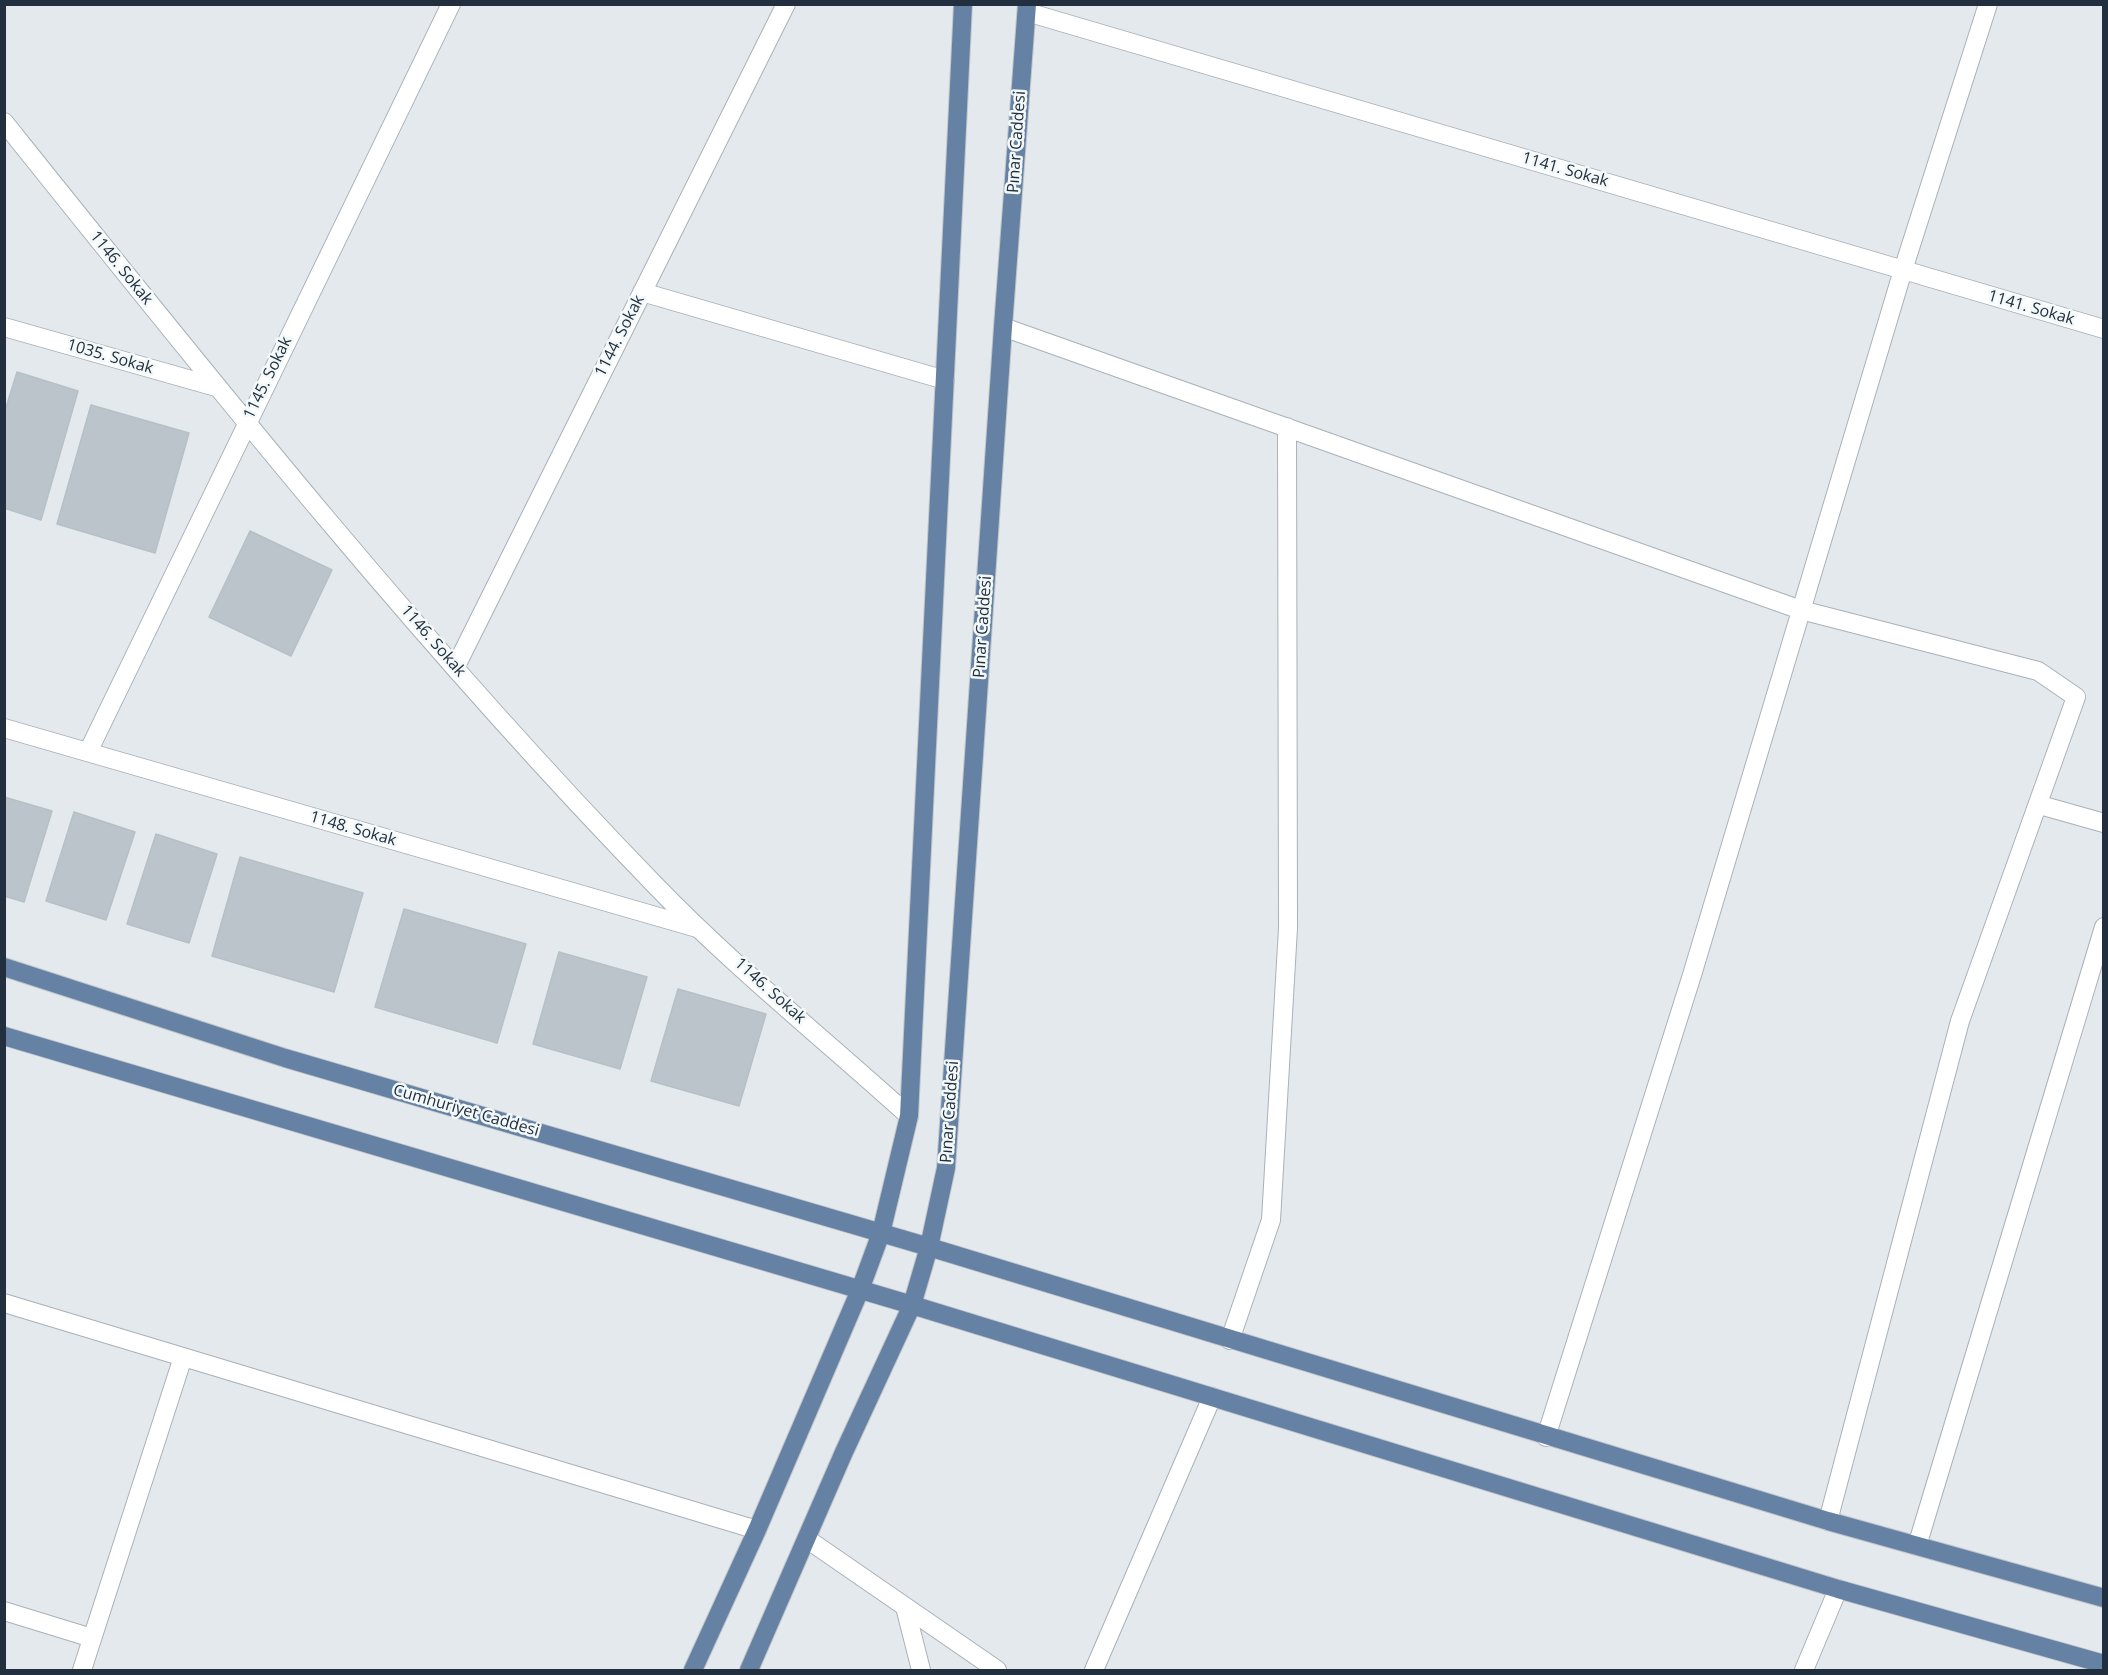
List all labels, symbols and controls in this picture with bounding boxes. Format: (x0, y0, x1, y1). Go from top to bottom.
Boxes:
street label: Pınar Caddesi (1004, 90, 1030, 194)
street label: 1141. Sokak (1520, 148, 1610, 192)
street label: 1146. Sokak (86, 227, 156, 309)
street label: 1141. Sokak (1986, 286, 2076, 330)
street label: 1144. Sokak (591, 292, 649, 380)
street label: 1145. Sokak (240, 334, 296, 422)
street label: 1035. Sokak (65, 335, 155, 379)
street label: Pınar Caddesi (970, 575, 996, 679)
street label: 1146. Sokak (397, 601, 469, 681)
street label: 1148. Sokak (308, 807, 398, 851)
street label: 1146. Sokak (730, 954, 810, 1028)
street label: Pınar Caddesi (937, 1060, 963, 1164)
street label: Cumhuriyet Caddesi (391, 1081, 541, 1141)

